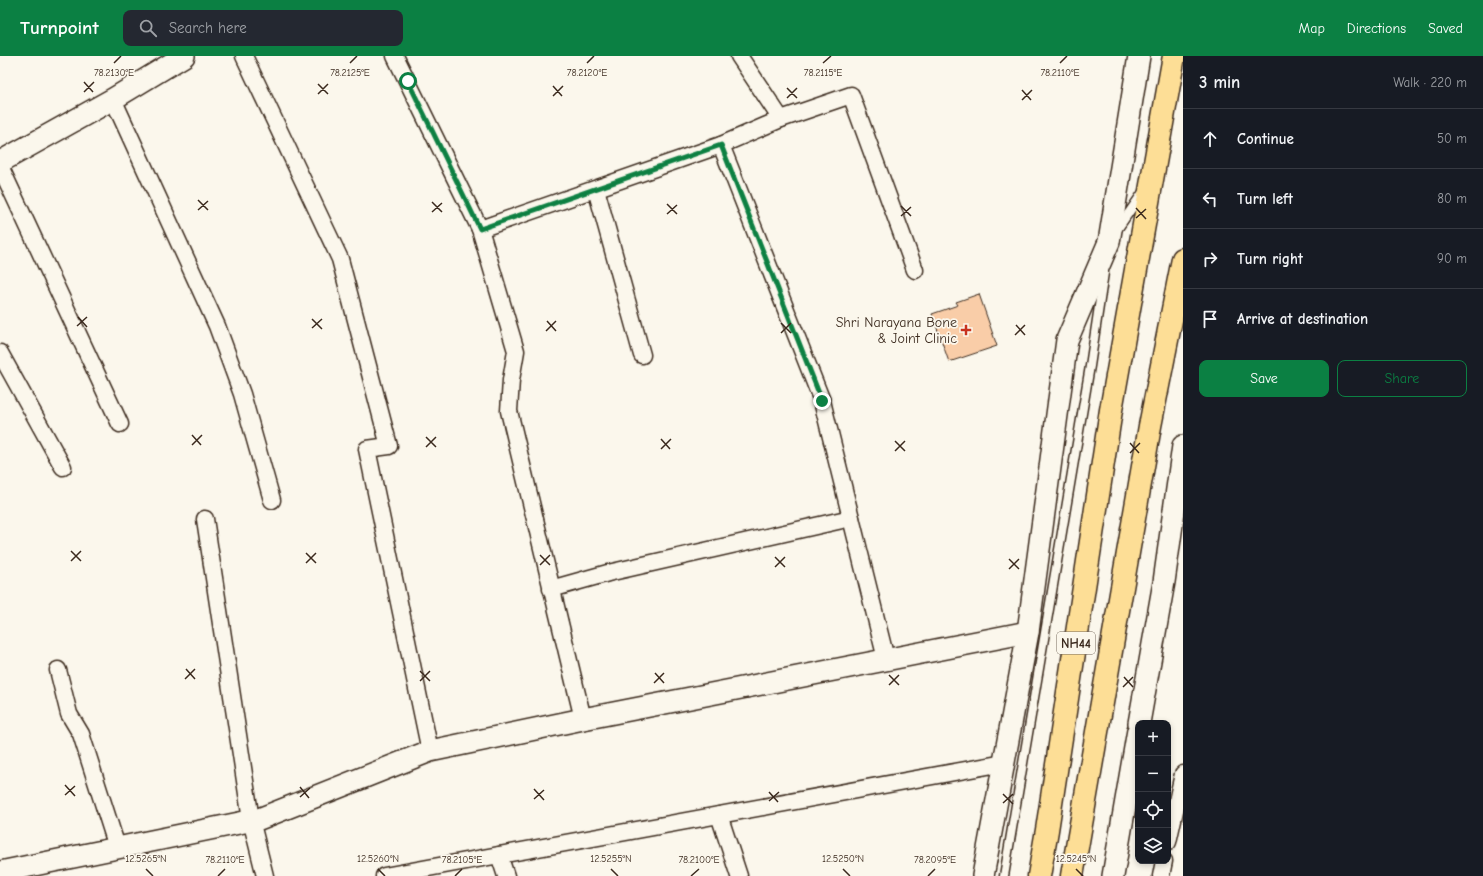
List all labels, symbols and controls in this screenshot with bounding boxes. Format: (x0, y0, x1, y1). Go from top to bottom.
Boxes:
search box (123, 10, 403, 46)
text: Turnpoint (20, 17, 99, 39)
icon: search (137, 17, 159, 39)
text: Search here (169, 19, 247, 37)
text: Map (1298, 20, 1325, 37)
text: Directions (1347, 20, 1406, 37)
text: Saved (1428, 20, 1463, 37)
text: 78.2130°E (94, 67, 134, 79)
text: 78.2125°E (330, 67, 370, 79)
text: 78.2120°E (567, 67, 607, 79)
text: 78.2115°E (804, 67, 842, 79)
text: 78.2110°E (1040, 67, 1080, 79)
route start (399, 72, 417, 90)
text: 3 min (1199, 73, 1240, 92)
text: Walk · 220 m (1393, 75, 1467, 90)
icon: ahead (1199, 128, 1221, 150)
text: Continue (1237, 130, 1294, 148)
text: 50 m (1437, 131, 1467, 146)
icon: left (1199, 188, 1221, 210)
text: Turn left (1237, 190, 1293, 208)
text: 80 m (1437, 191, 1467, 206)
icon: right (1199, 248, 1221, 270)
text: Turn right (1237, 250, 1303, 268)
text: 90 m (1437, 251, 1467, 266)
icon: arrive (1199, 308, 1221, 330)
text: Arrive at destination (1237, 310, 1368, 328)
place label: Shri Narayana Bone & Joint Clinic (836, 314, 957, 347)
marker: Shri Narayana Bone & Joint Clinic (960, 324, 972, 336)
button: Save (1199, 360, 1329, 397)
button: Share (1337, 360, 1467, 397)
route end (813, 392, 831, 410)
road number: NH44 (1057, 632, 1095, 654)
map controls (1135, 720, 1171, 864)
button: + (1135, 720, 1171, 756)
button: − (1135, 756, 1171, 792)
button: locate (1135, 792, 1171, 828)
button: layers (1135, 828, 1171, 864)
text: 12.5265°N (125, 853, 167, 865)
text: 12.5260°N (357, 853, 399, 865)
text: 12.5255°N (590, 853, 632, 865)
text: 12.5250°N (822, 853, 864, 865)
text: 12.5245°N (1056, 853, 1096, 865)
text: 78.2110°E (205, 854, 245, 866)
text: 78.2105°E (442, 854, 482, 866)
text: 78.2100°E (678, 854, 720, 866)
text: 78.2095°E (914, 854, 956, 866)

